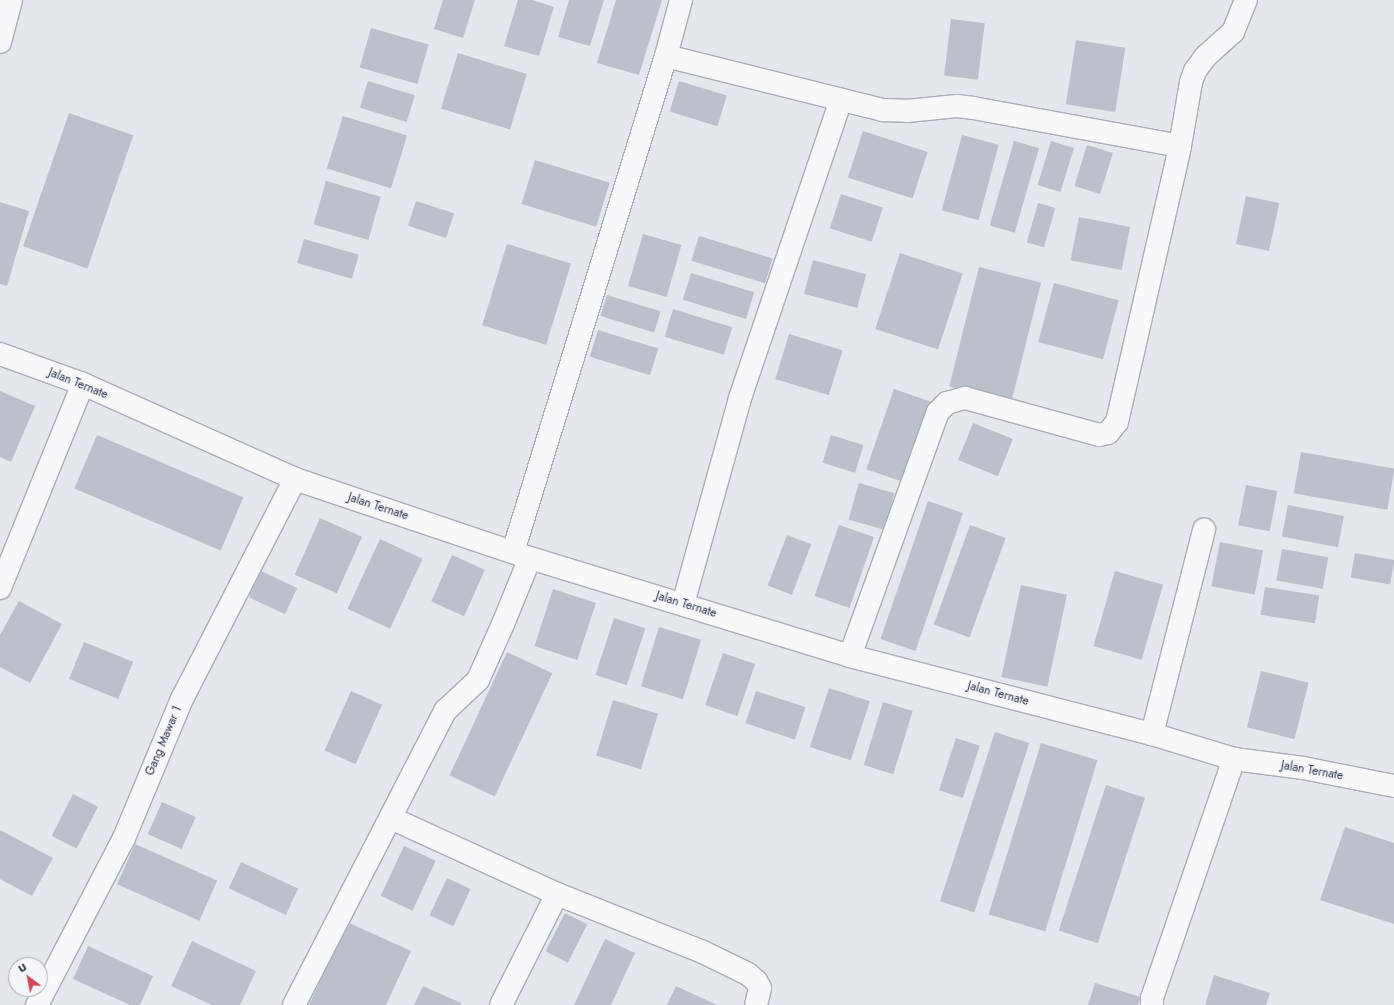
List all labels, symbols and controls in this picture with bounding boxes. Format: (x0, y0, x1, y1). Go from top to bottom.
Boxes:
street label: Jalan Ternate (46, 366, 110, 402)
street label: Jalan Ternate (346, 490, 410, 524)
street label: Jalan Ternate (654, 589, 718, 621)
street label: Jalan Ternate (966, 679, 1030, 709)
street label: Gang Mawar 1 (143, 704, 185, 778)
street label: Jalan Ternate (1280, 758, 1344, 784)
north arrow (8, 957, 48, 997)
text: U (15, 959, 30, 977)

